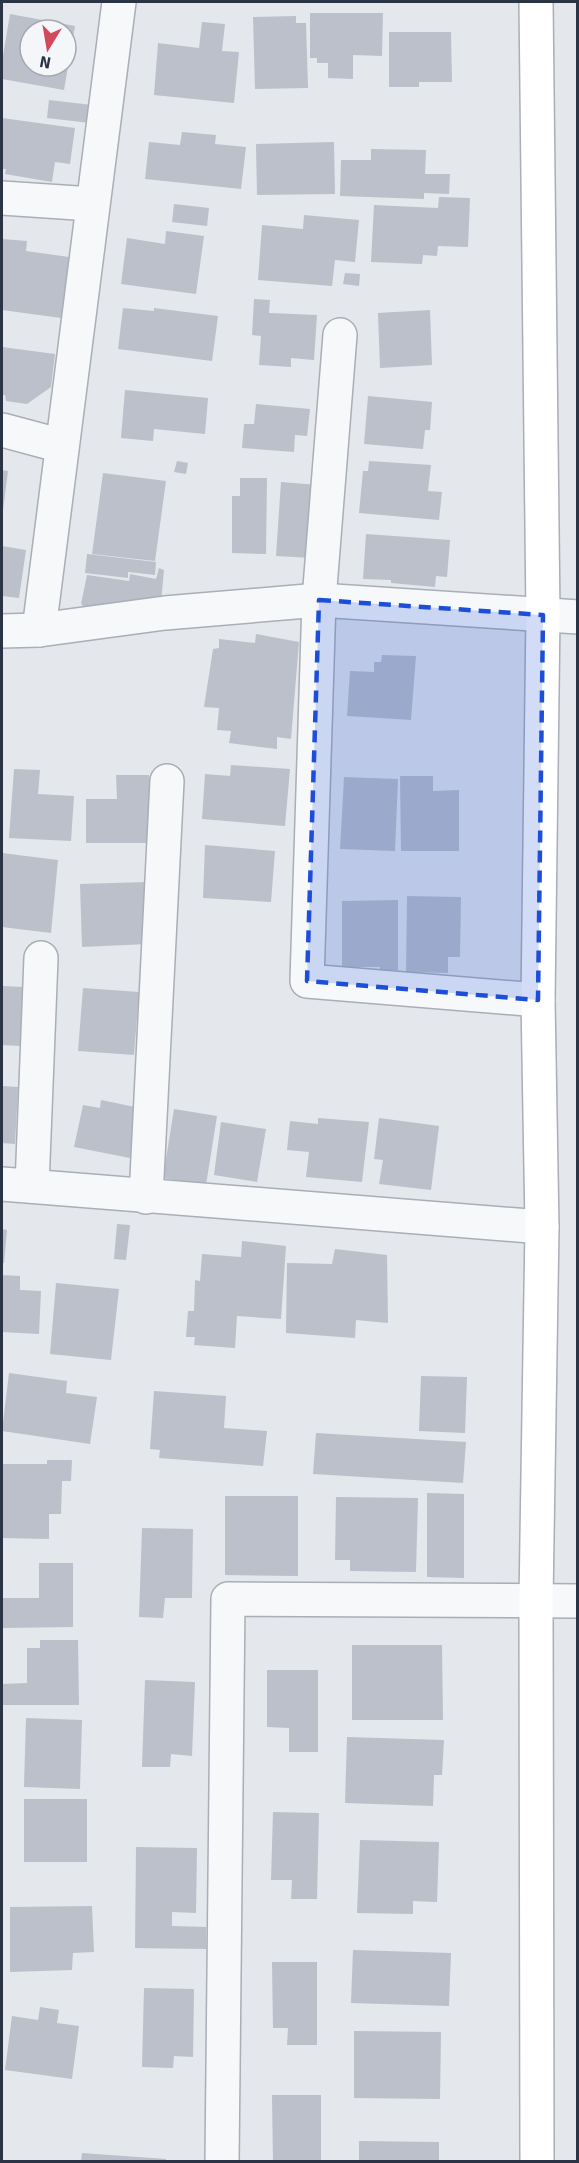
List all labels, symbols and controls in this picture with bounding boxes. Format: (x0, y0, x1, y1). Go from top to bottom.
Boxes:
north arrow (18, 18, 78, 78)
text: N (38, 51, 53, 73)

